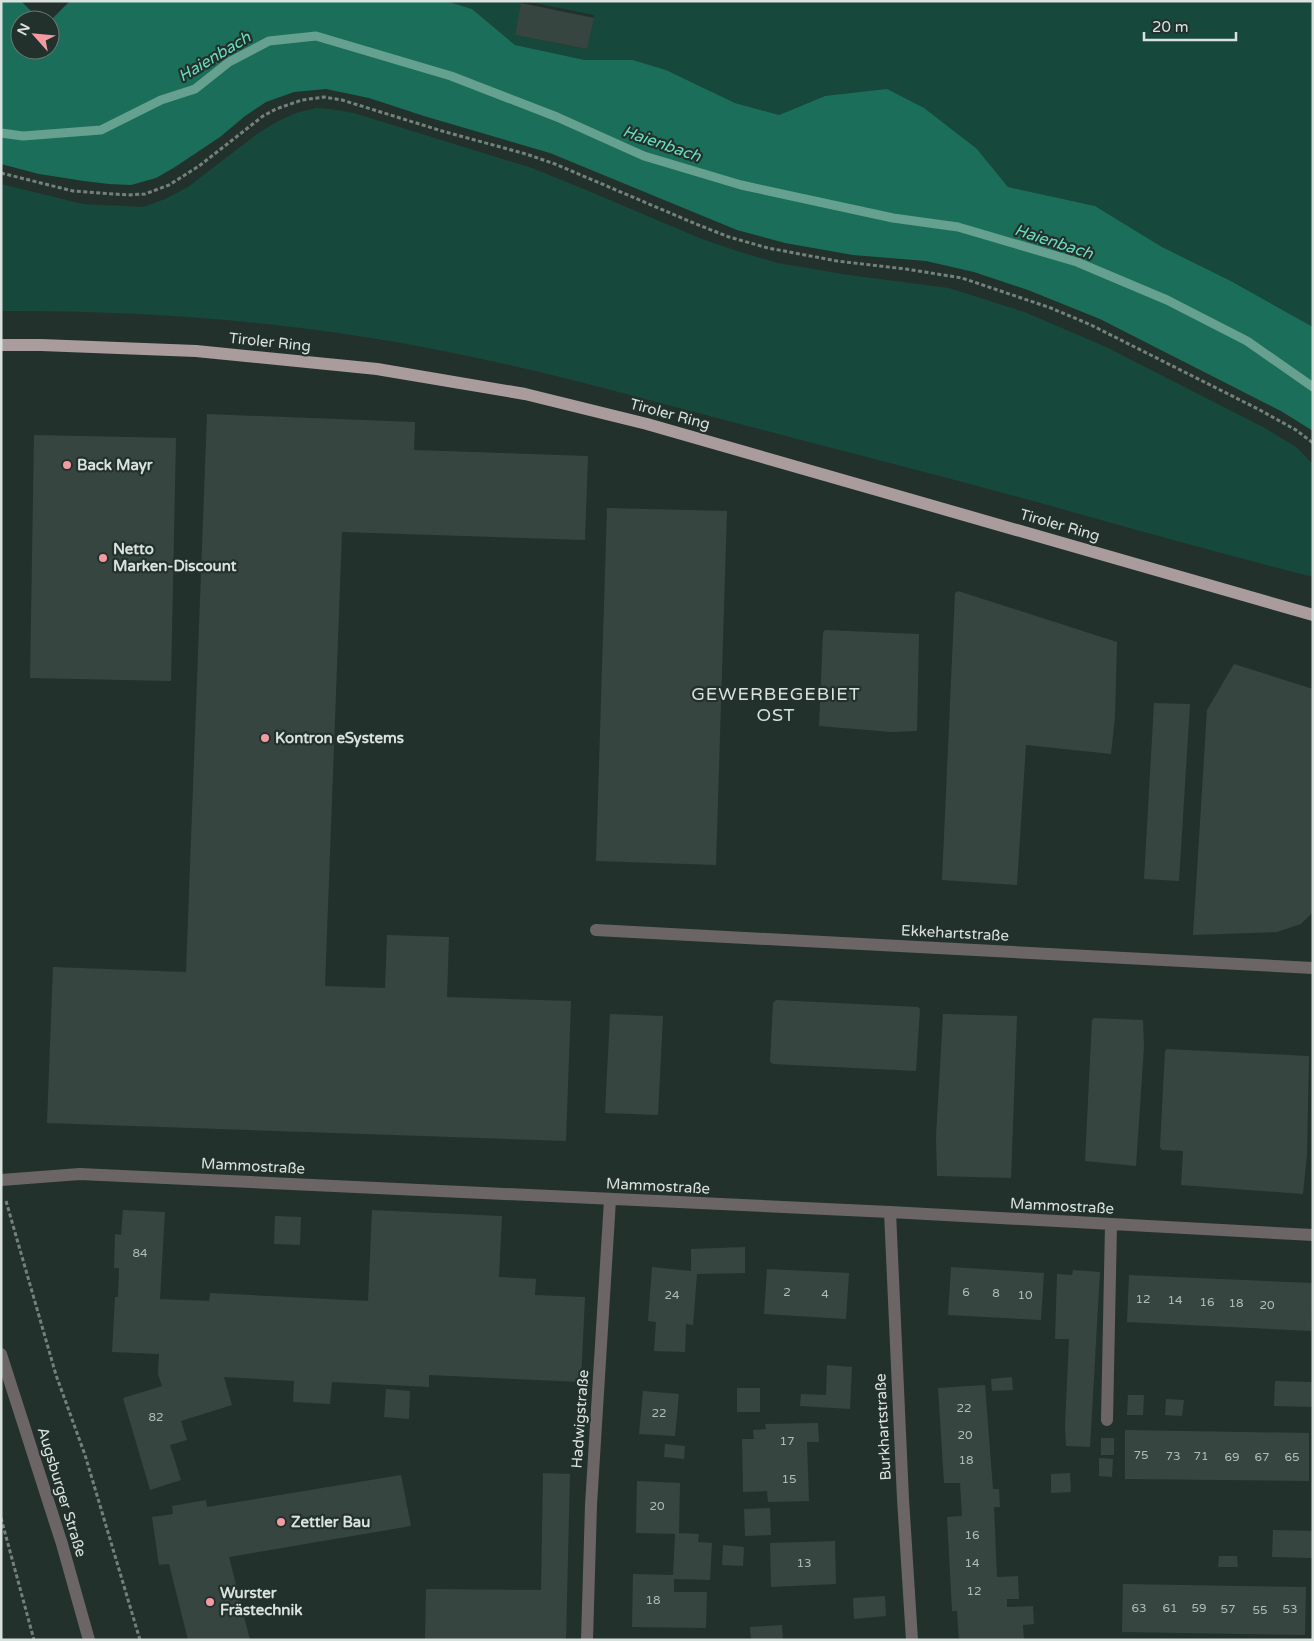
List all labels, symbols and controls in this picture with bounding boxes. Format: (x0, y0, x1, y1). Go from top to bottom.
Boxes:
north arrow (10, 10, 60, 60)
scale bar (1144, 10, 1236, 42)
text: 20 m (1152, 18, 1189, 36)
text: N (14, 20, 34, 38)
water label: Haienbach (175, 27, 256, 86)
water label: Haienbach (620, 121, 705, 167)
water label: Haienbach (1012, 220, 1097, 264)
street label: Tiroler Ring (228, 329, 312, 355)
street label: Tiroler Ring (628, 395, 712, 433)
place label: Back Mayr (77, 456, 153, 475)
marker: Back Mayr (61, 459, 73, 471)
street label: Tiroler Ring (1018, 505, 1102, 545)
place label: Netto Marken-Discount (113, 540, 237, 575)
marker: Netto Marken-Discount (97, 552, 109, 564)
district label: GEWERBEGEBIET OST (691, 683, 861, 726)
place label: Kontron eSystems (275, 729, 404, 748)
marker: Kontron eSystems (259, 732, 271, 744)
street label: Ekkehartstraße (901, 921, 1009, 945)
street label: Mammostraße (200, 1154, 306, 1178)
street label: Mammostraße (605, 1174, 711, 1198)
street label: Mammostraße (1009, 1194, 1115, 1218)
house number: 84 (132, 1246, 148, 1260)
house number: 2 (783, 1285, 791, 1299)
house number: 6 (962, 1285, 970, 1299)
house number: 8 (992, 1286, 1000, 1300)
house number: 4 (821, 1287, 829, 1301)
house number: 24 (664, 1288, 680, 1302)
house number: 10 (1017, 1288, 1033, 1302)
house number: 12 (1135, 1292, 1151, 1306)
house number: 14 (1167, 1293, 1183, 1307)
house number: 16 (1199, 1295, 1215, 1309)
house number: 18 (1228, 1296, 1244, 1310)
house number: 20 (1259, 1298, 1275, 1312)
street label: Hadwigstraße (568, 1369, 592, 1469)
street label: Burkhartstraße (871, 1373, 895, 1481)
house number: 22 (956, 1401, 972, 1415)
house number: 22 (651, 1406, 667, 1420)
house number: 82 (148, 1410, 164, 1424)
street label: Augsburger Straße (34, 1425, 90, 1559)
house number: 20 (957, 1428, 973, 1442)
house number: 17 (779, 1434, 795, 1448)
house number: 75 (1133, 1448, 1149, 1462)
house number: 73 (1165, 1449, 1181, 1463)
house number: 71 (1193, 1449, 1209, 1463)
house number: 69 (1224, 1450, 1240, 1464)
house number: 67 (1254, 1450, 1270, 1464)
house number: 65 (1284, 1450, 1300, 1464)
house number: 18 (958, 1453, 974, 1467)
house number: 15 (781, 1472, 797, 1486)
house number: 20 (649, 1499, 665, 1513)
place label: Zettler Bau (291, 1513, 370, 1531)
marker: Zettler Bau (275, 1516, 287, 1528)
house number: 16 (964, 1528, 980, 1542)
house number: 13 (796, 1556, 812, 1570)
house number: 14 (964, 1556, 980, 1570)
place label: Wurster Frästechnik (220, 1584, 302, 1619)
house number: 12 (966, 1584, 982, 1598)
house number: 18 (645, 1593, 661, 1607)
marker: Wurster Frästechnik (204, 1596, 216, 1608)
house number: 63 (1131, 1601, 1147, 1615)
house number: 61 (1162, 1601, 1178, 1615)
house number: 59 (1191, 1601, 1207, 1615)
house number: 57 (1220, 1602, 1236, 1616)
house number: 53 (1282, 1602, 1298, 1616)
house number: 55 (1252, 1603, 1268, 1617)

